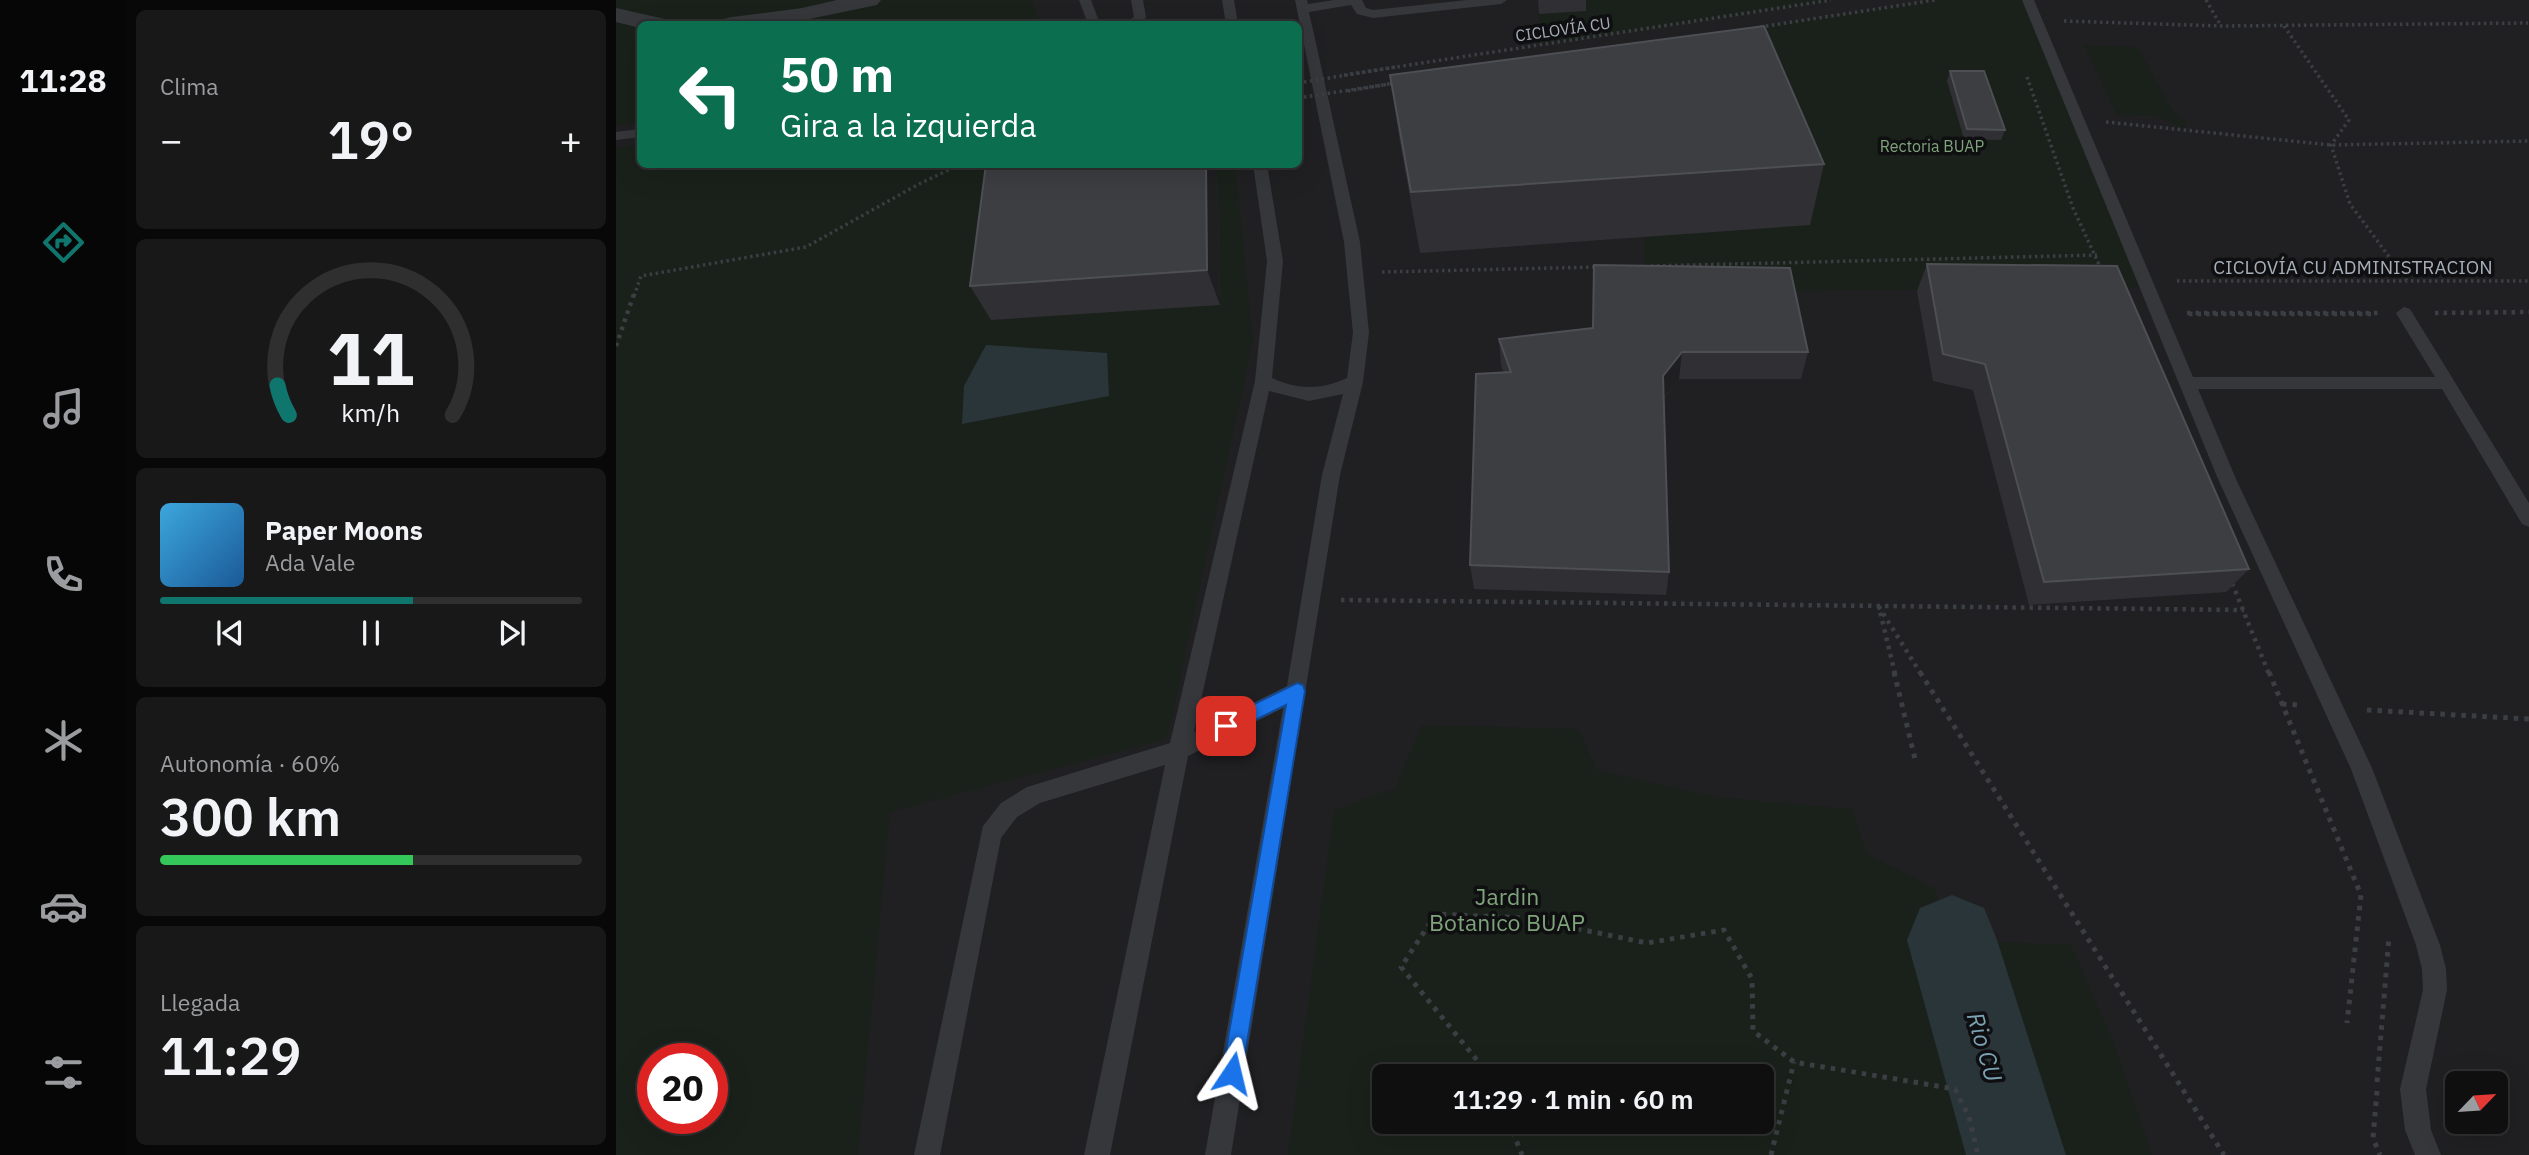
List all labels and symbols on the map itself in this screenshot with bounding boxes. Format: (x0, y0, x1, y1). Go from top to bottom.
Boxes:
street label: CICLOVÍA CU (1514, 11, 1612, 46)
park label: Rectoria BUAP (1880, 136, 1985, 156)
street label: CICLOVÍA CU ADMINISTRACION (2213, 255, 2493, 279)
pin (1196, 696, 1256, 756)
park label: Jardin Botanico BUAP (1429, 881, 1585, 937)
water label: Rio CU (1960, 1008, 2010, 1085)
position arrow (1195, 1036, 1269, 1110)
speed limit sign: 20 (637, 1043, 728, 1134)
north arrow (2445, 1071, 2508, 1134)

